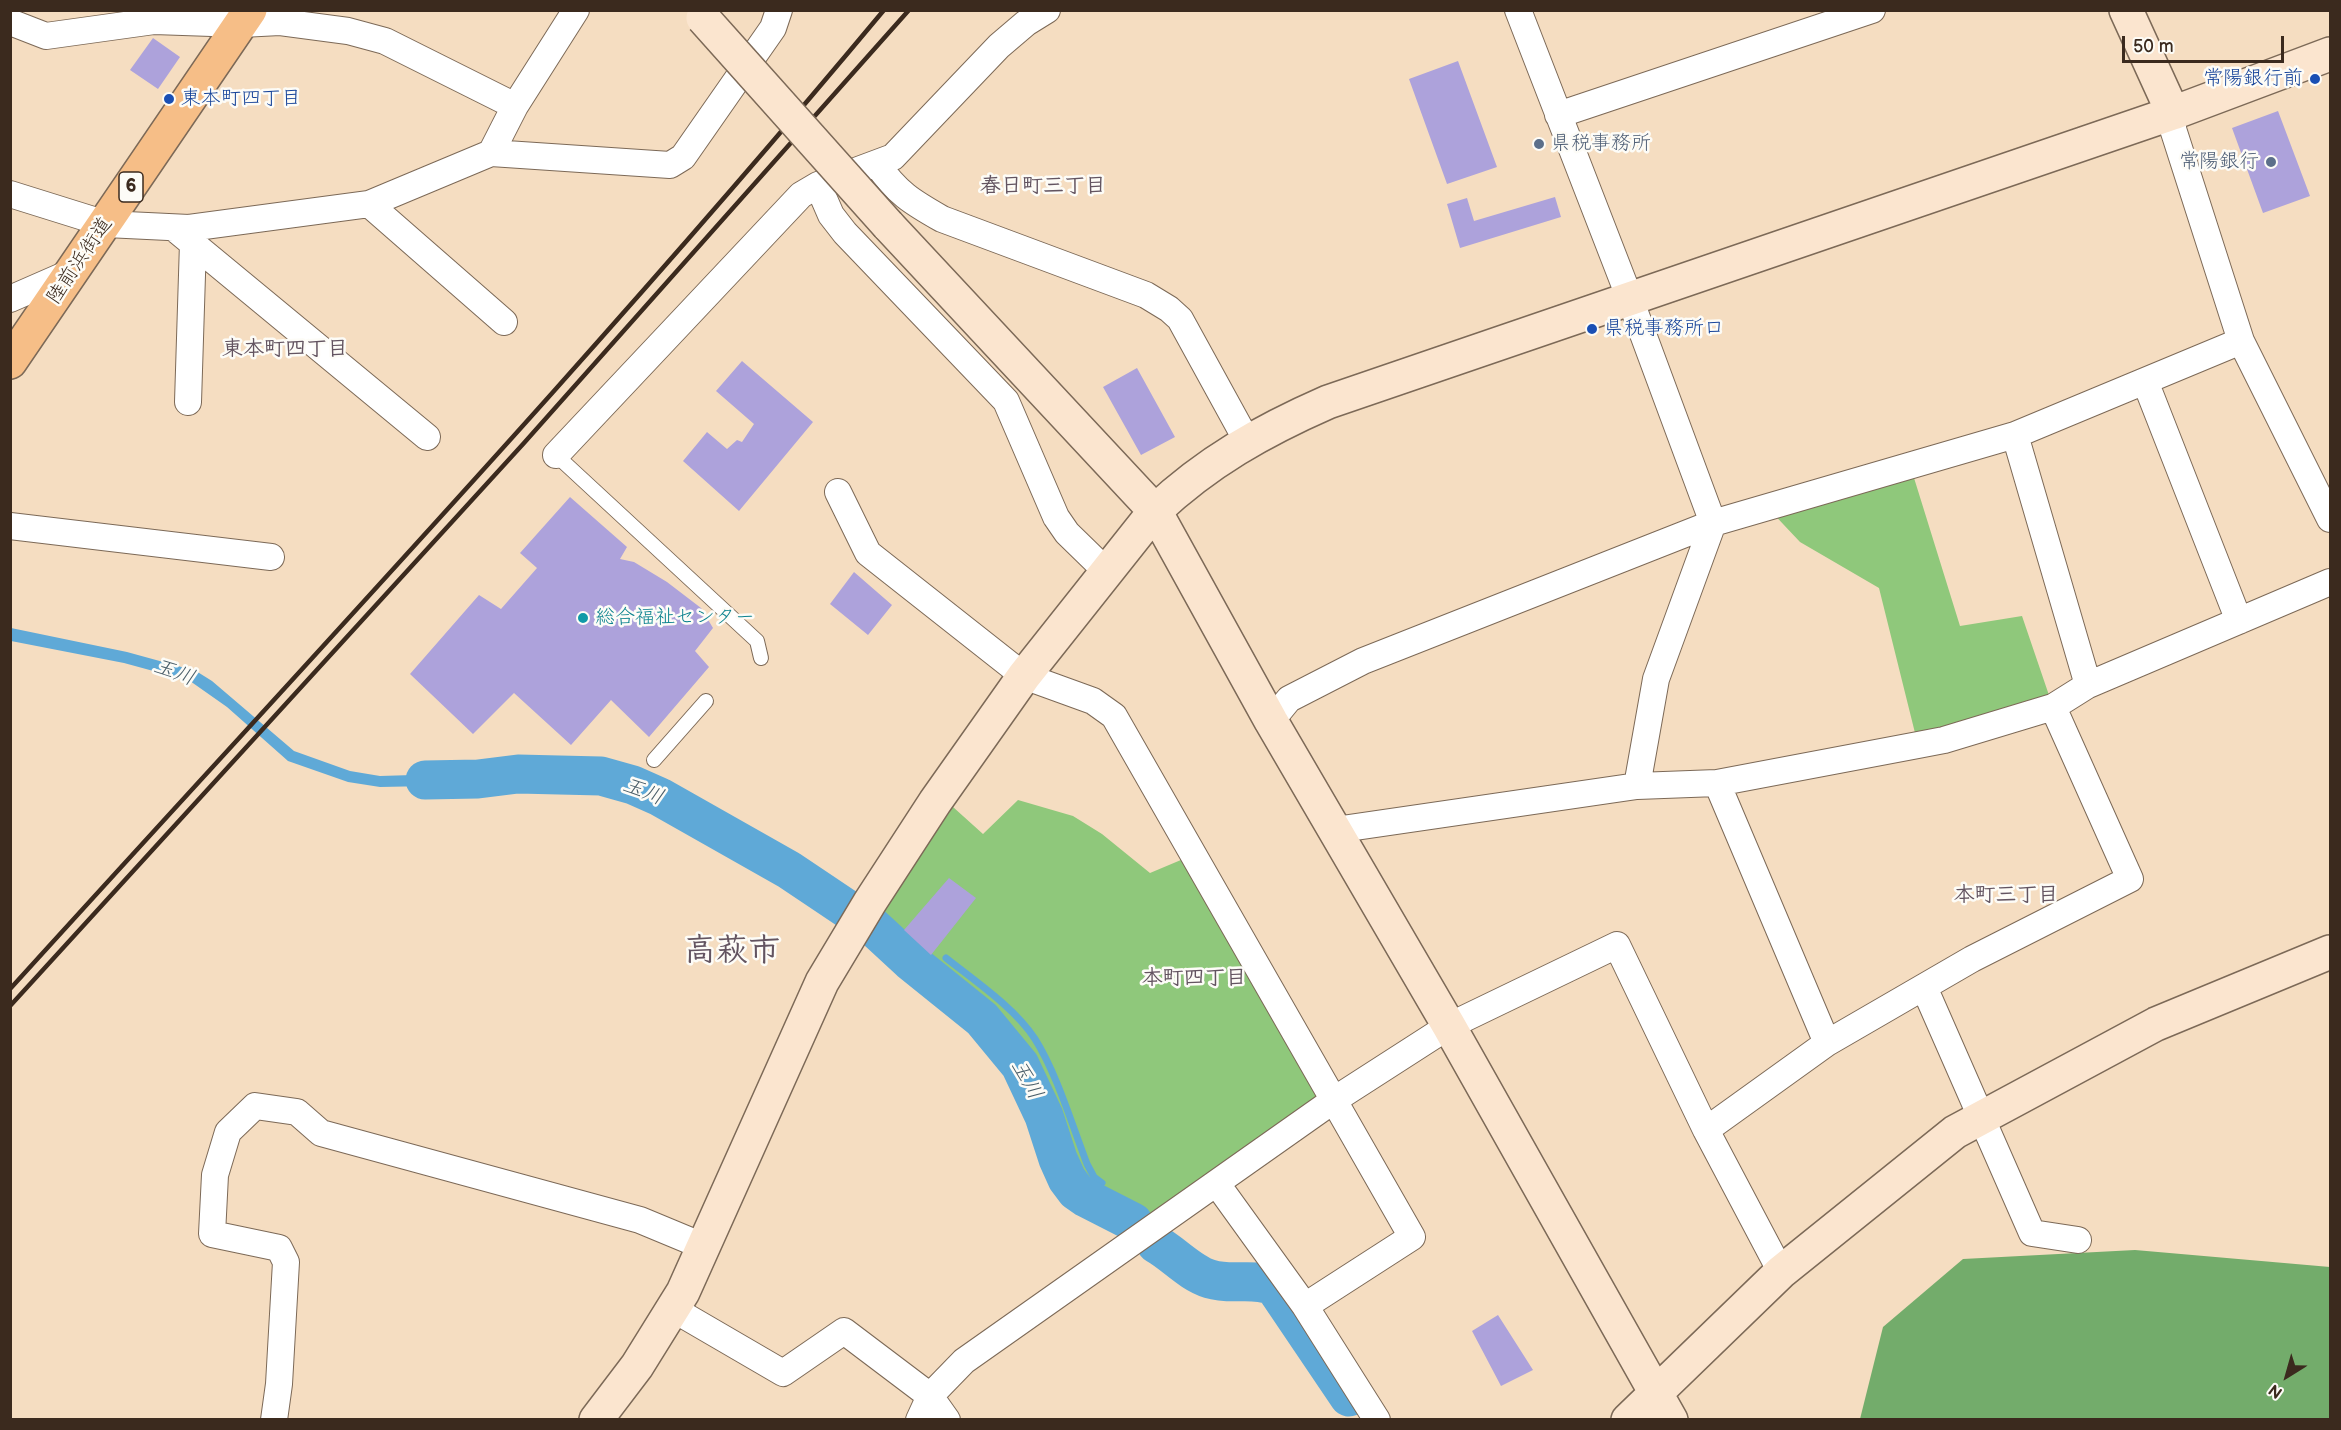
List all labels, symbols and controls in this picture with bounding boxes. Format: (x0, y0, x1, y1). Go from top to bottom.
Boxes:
scale bar (2125, 24, 2287, 62)
text: 50 m (2133, 36, 2174, 57)
place label: 常陽銀行前 (2203, 67, 2303, 91)
marker: 常陽銀行前 (2308, 72, 2322, 86)
place label: 東本町四丁目 (181, 87, 301, 111)
marker: 東本町四丁目 (162, 92, 176, 106)
place label: 県税事務所 (1551, 132, 1651, 156)
marker: 県税事務所 (1532, 137, 1546, 151)
place label: 常陽銀行 (2179, 150, 2259, 174)
marker: 常陽銀行 (2264, 155, 2278, 169)
road number: 6 (119, 172, 143, 202)
district label: 春日町三丁目 (980, 174, 1106, 200)
street label: 陸前浜街道 (42, 213, 118, 309)
place label: 県税事務所口 (1604, 317, 1724, 341)
marker: 県税事務所口 (1585, 322, 1599, 336)
district label: 東本町四丁目 (222, 337, 348, 363)
place label: 総合福祉センター (595, 606, 755, 630)
marker: 総合福祉センター (576, 611, 590, 625)
water label: 玉川 (150, 654, 198, 692)
water label: 玉川 (619, 773, 667, 811)
district label: 本町三丁目 (1954, 883, 2058, 909)
district label: 高萩市 (684, 933, 780, 971)
district label: 本町四丁目 (1142, 966, 1246, 992)
water label: 玉川 (1005, 1056, 1047, 1104)
north arrow (2257, 1346, 2317, 1406)
text: N (2265, 1380, 2286, 1402)

